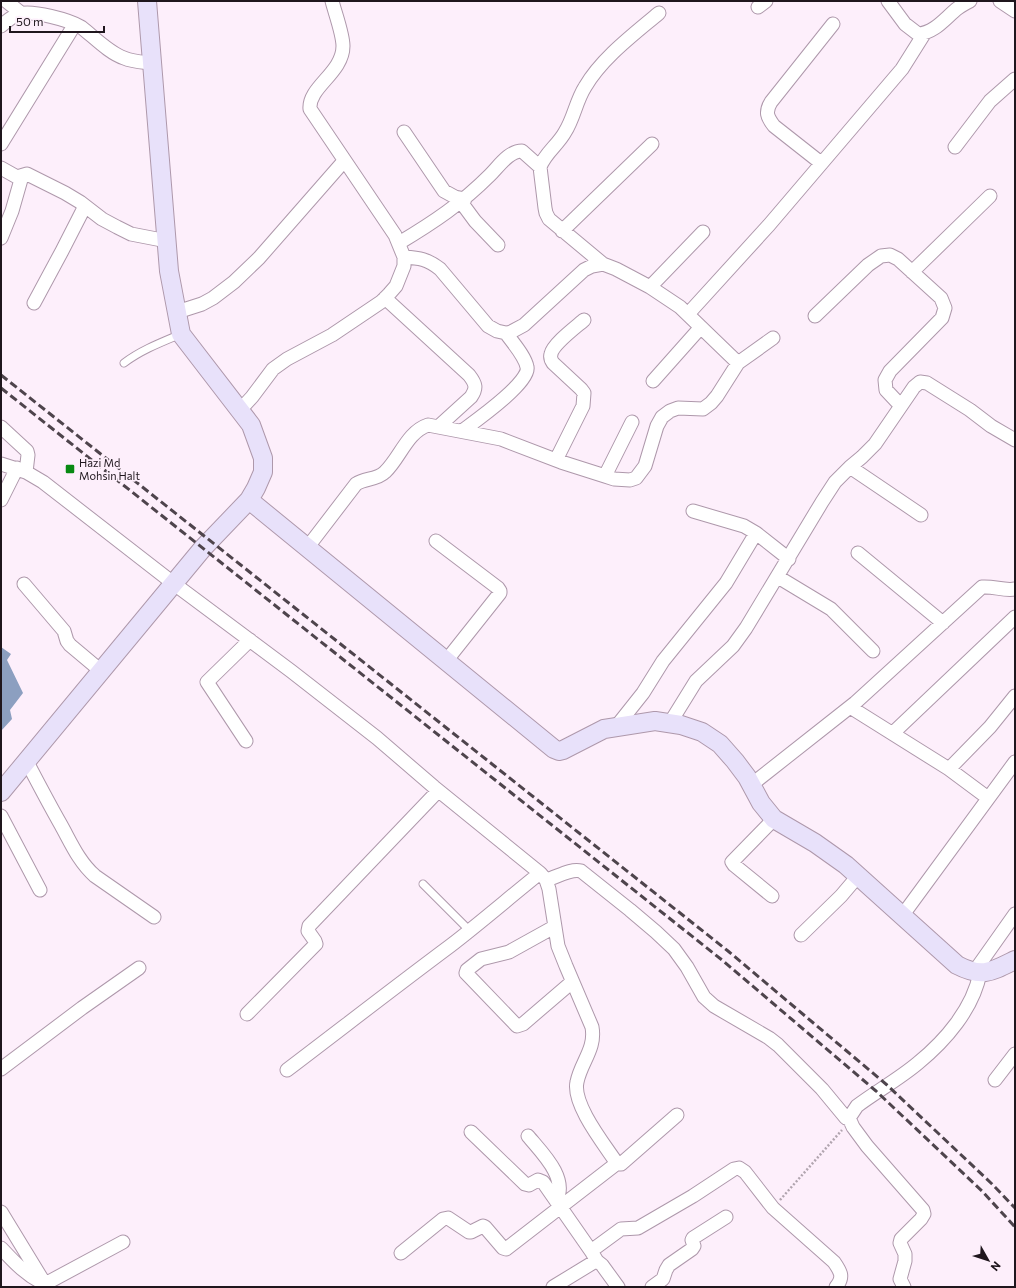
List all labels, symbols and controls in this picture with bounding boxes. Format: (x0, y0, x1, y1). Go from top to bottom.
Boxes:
scale bar (10, 8, 104, 34)
text: 50 m (16, 14, 44, 28)
place label: Hazi Md Mohsin Halt (79, 456, 140, 482)
marker: Hazi Md Mohsin Halt (64, 463, 76, 475)
north arrow (968, 1240, 1008, 1280)
text: N (989, 1259, 1004, 1274)

